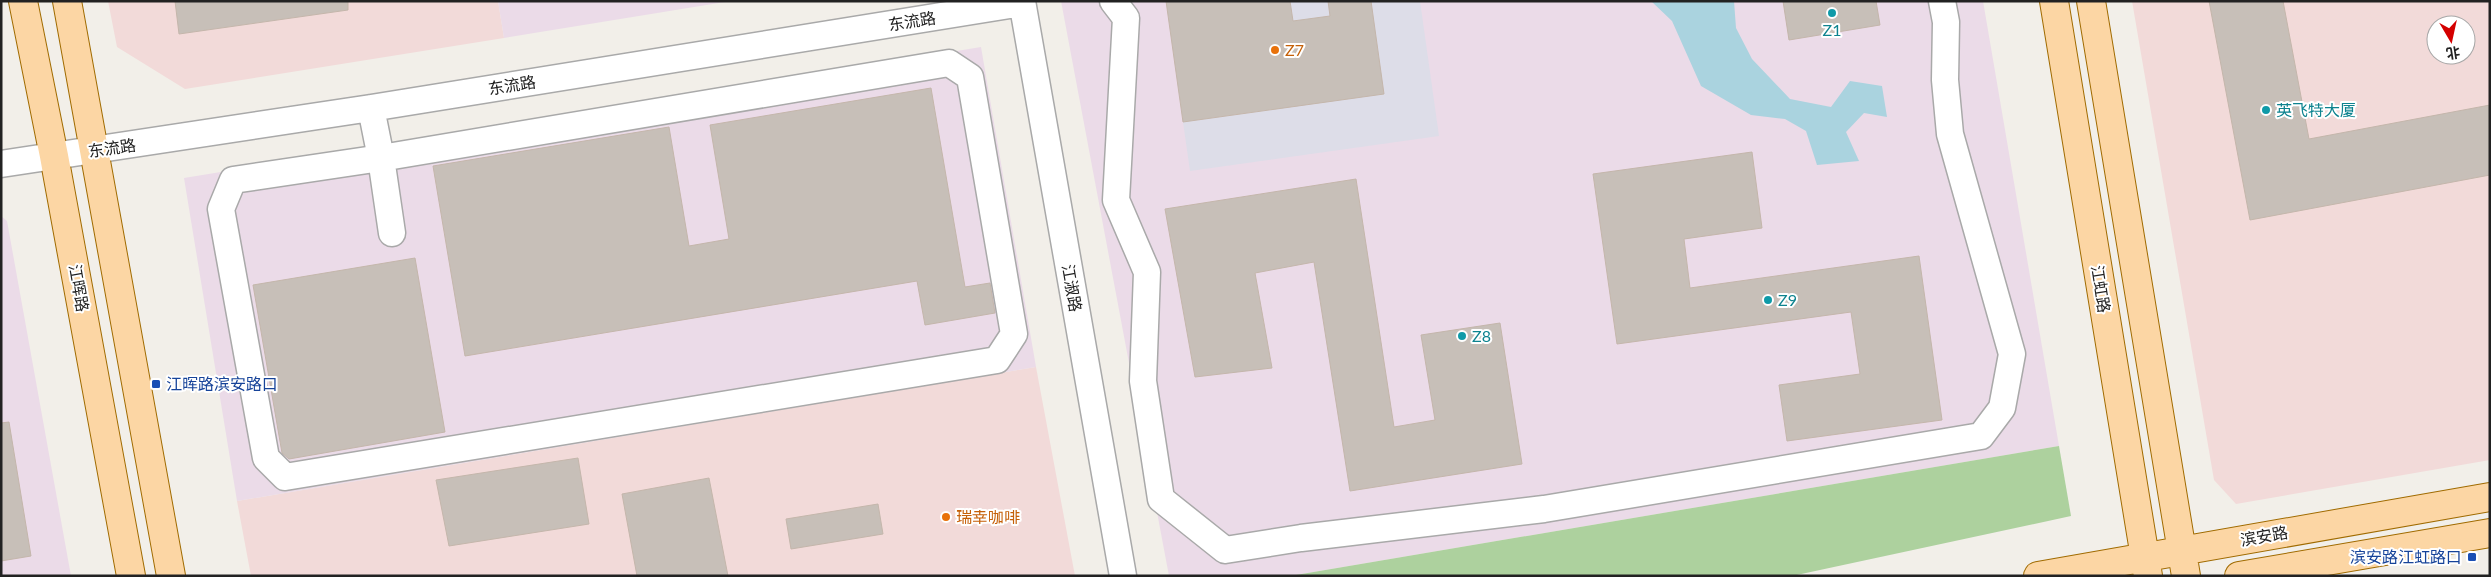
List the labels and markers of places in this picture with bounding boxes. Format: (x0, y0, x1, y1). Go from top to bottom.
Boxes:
marker: Z1 (1826, 7, 1838, 19)
place label: Z1 (1823, 20, 1841, 39)
place label: Z7 (1285, 40, 1304, 59)
marker: Z7 (1269, 44, 1281, 56)
place label: 英飞特大厦 (2276, 100, 2356, 119)
marker: 英飞特大厦 (2260, 104, 2272, 116)
place label: Z9 (1778, 290, 1797, 309)
marker: Z9 (1762, 294, 1774, 306)
place label: Z8 (1472, 326, 1491, 345)
marker: Z8 (1456, 330, 1468, 342)
place label: 江晖路滨安路口 (166, 374, 278, 393)
marker: 江晖路滨安路口 (150, 378, 162, 390)
place label: 瑞幸咖啡 (956, 507, 1020, 526)
marker: 瑞幸咖啡 (940, 511, 952, 523)
place label: 滨安路江虹路口 (2350, 547, 2462, 566)
marker: 滨安路江虹路口 (2466, 551, 2478, 563)

